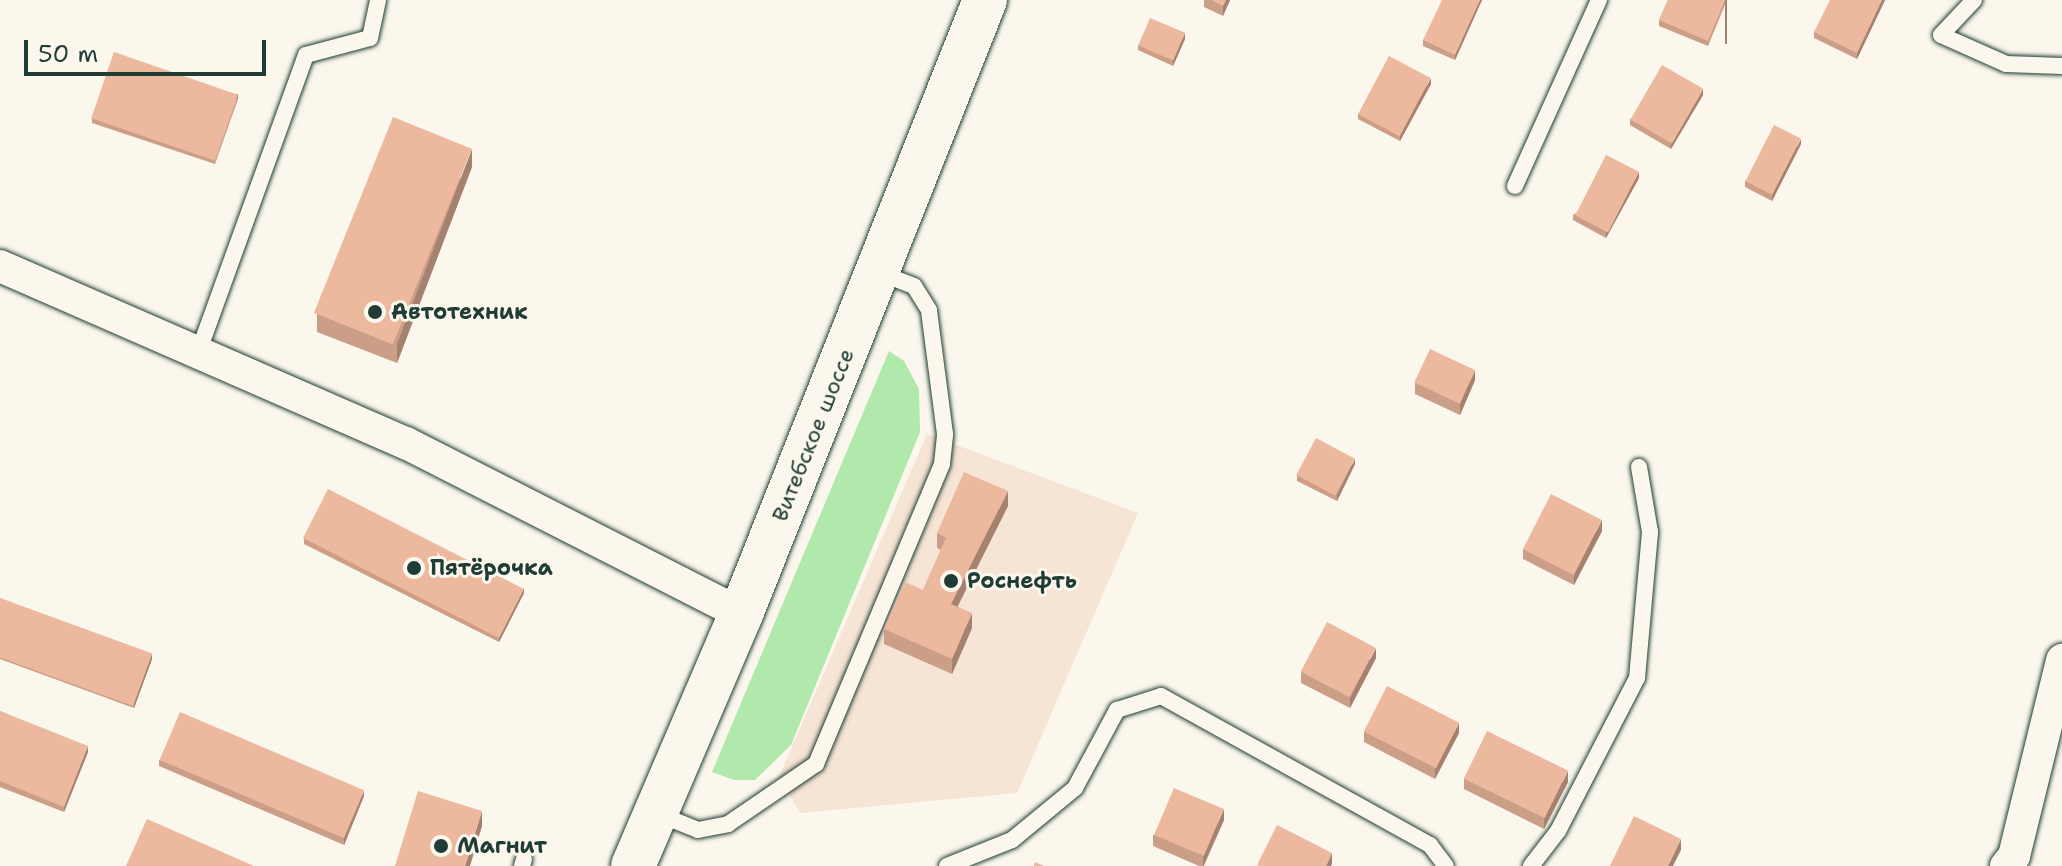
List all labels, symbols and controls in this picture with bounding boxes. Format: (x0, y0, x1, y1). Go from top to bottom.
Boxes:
scale bar (28, 24, 270, 74)
text: 50 m (38, 38, 98, 70)
place label: Автотехник (391, 299, 528, 325)
marker: Автотехник (366, 303, 384, 321)
street label: Витебское шоссе (766, 345, 860, 525)
place label: Пятёрочка (430, 555, 553, 581)
marker: Пятёрочка (405, 559, 423, 577)
place label: Роснефть (967, 568, 1077, 594)
marker: Роснефть (942, 572, 960, 590)
place label: Магнит (457, 833, 547, 859)
marker: Магнит (432, 837, 450, 855)

